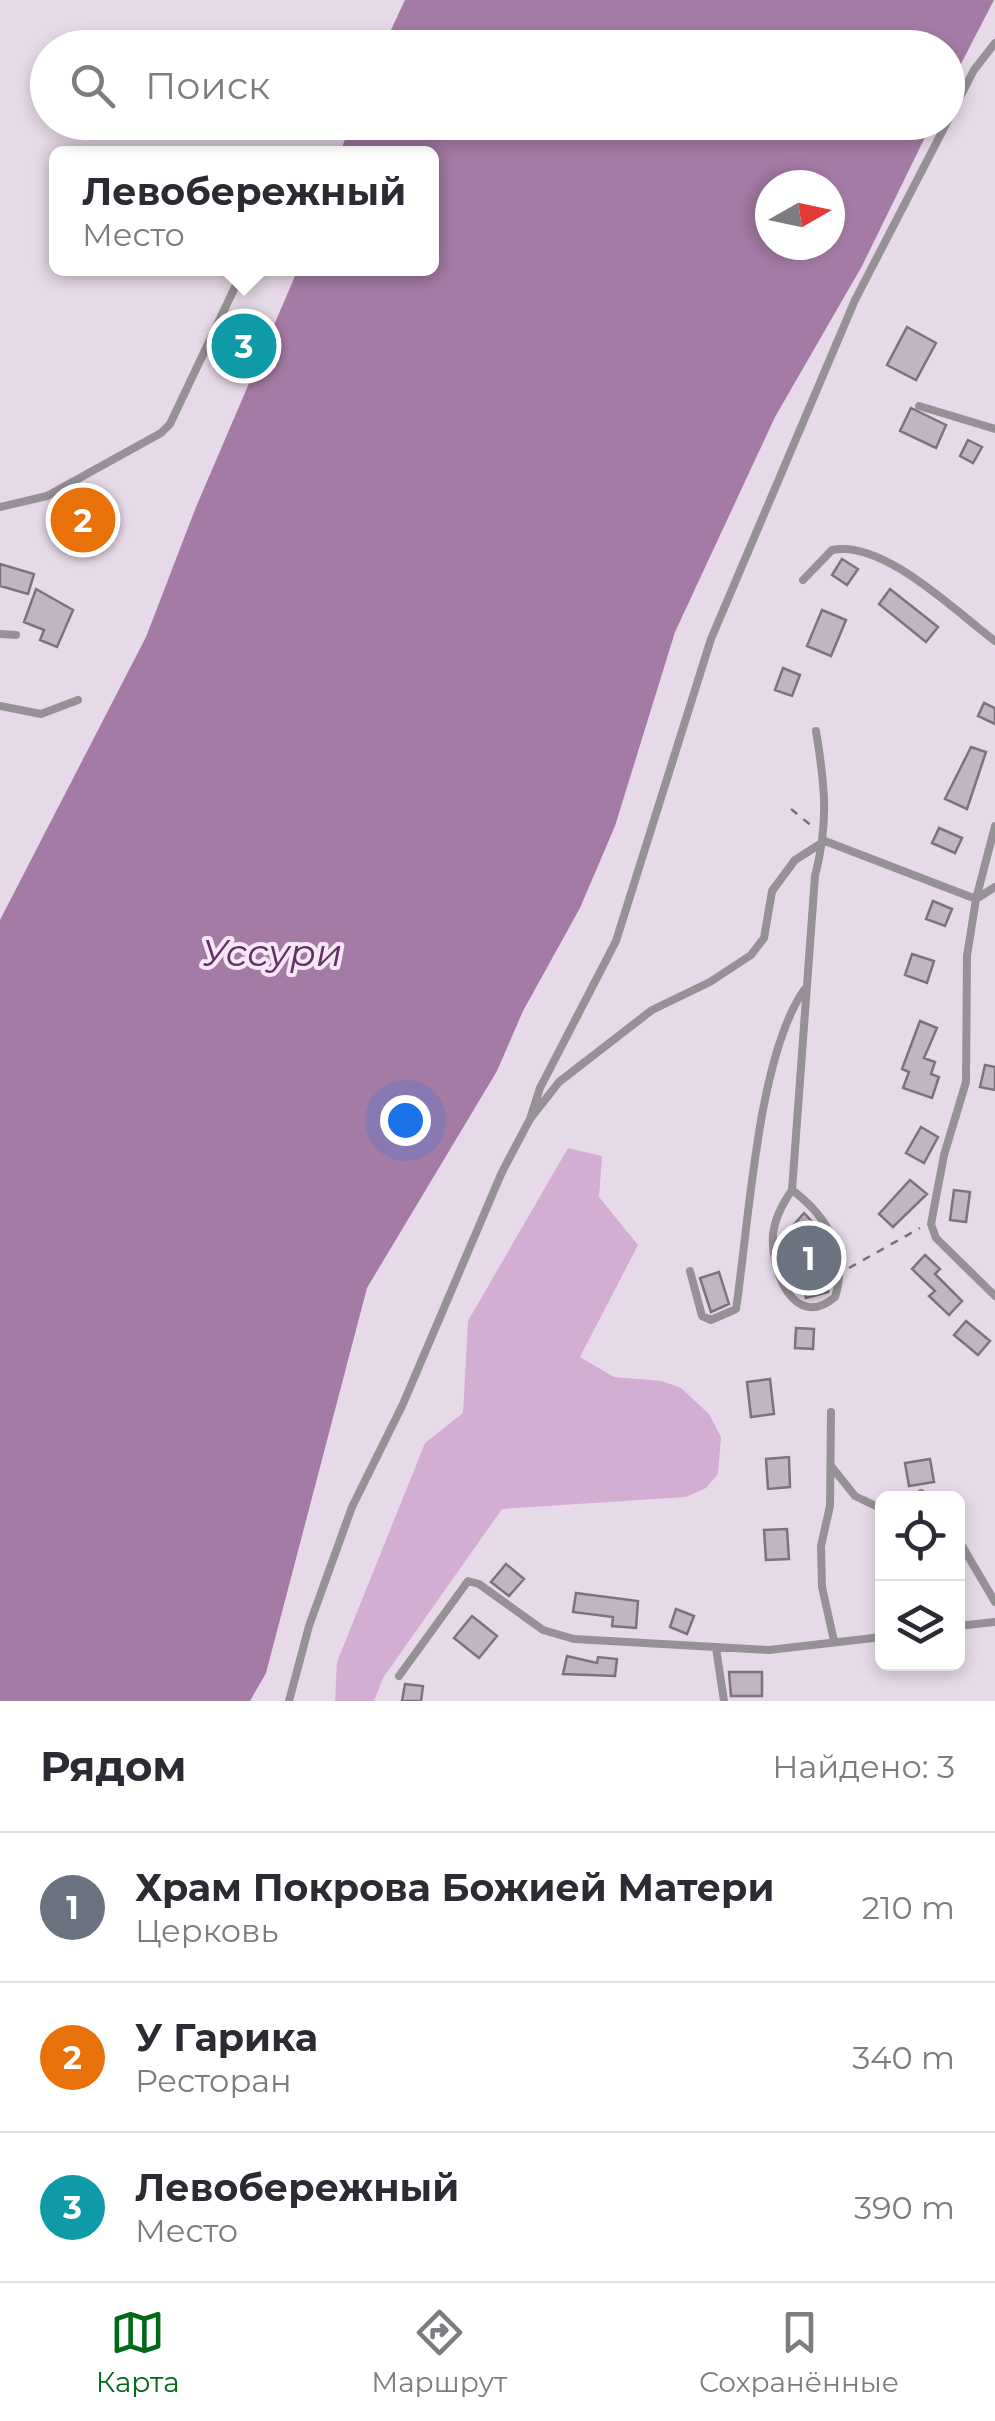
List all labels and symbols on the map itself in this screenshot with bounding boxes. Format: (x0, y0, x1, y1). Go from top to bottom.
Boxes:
north arrow (755, 170, 845, 260)
pin: 3 (212, 308, 276, 384)
pin: 2 (51, 482, 116, 558)
water label: Уссури (202, 929, 342, 976)
your location (380, 1095, 431, 1146)
pin: 1 (776, 1220, 842, 1296)

